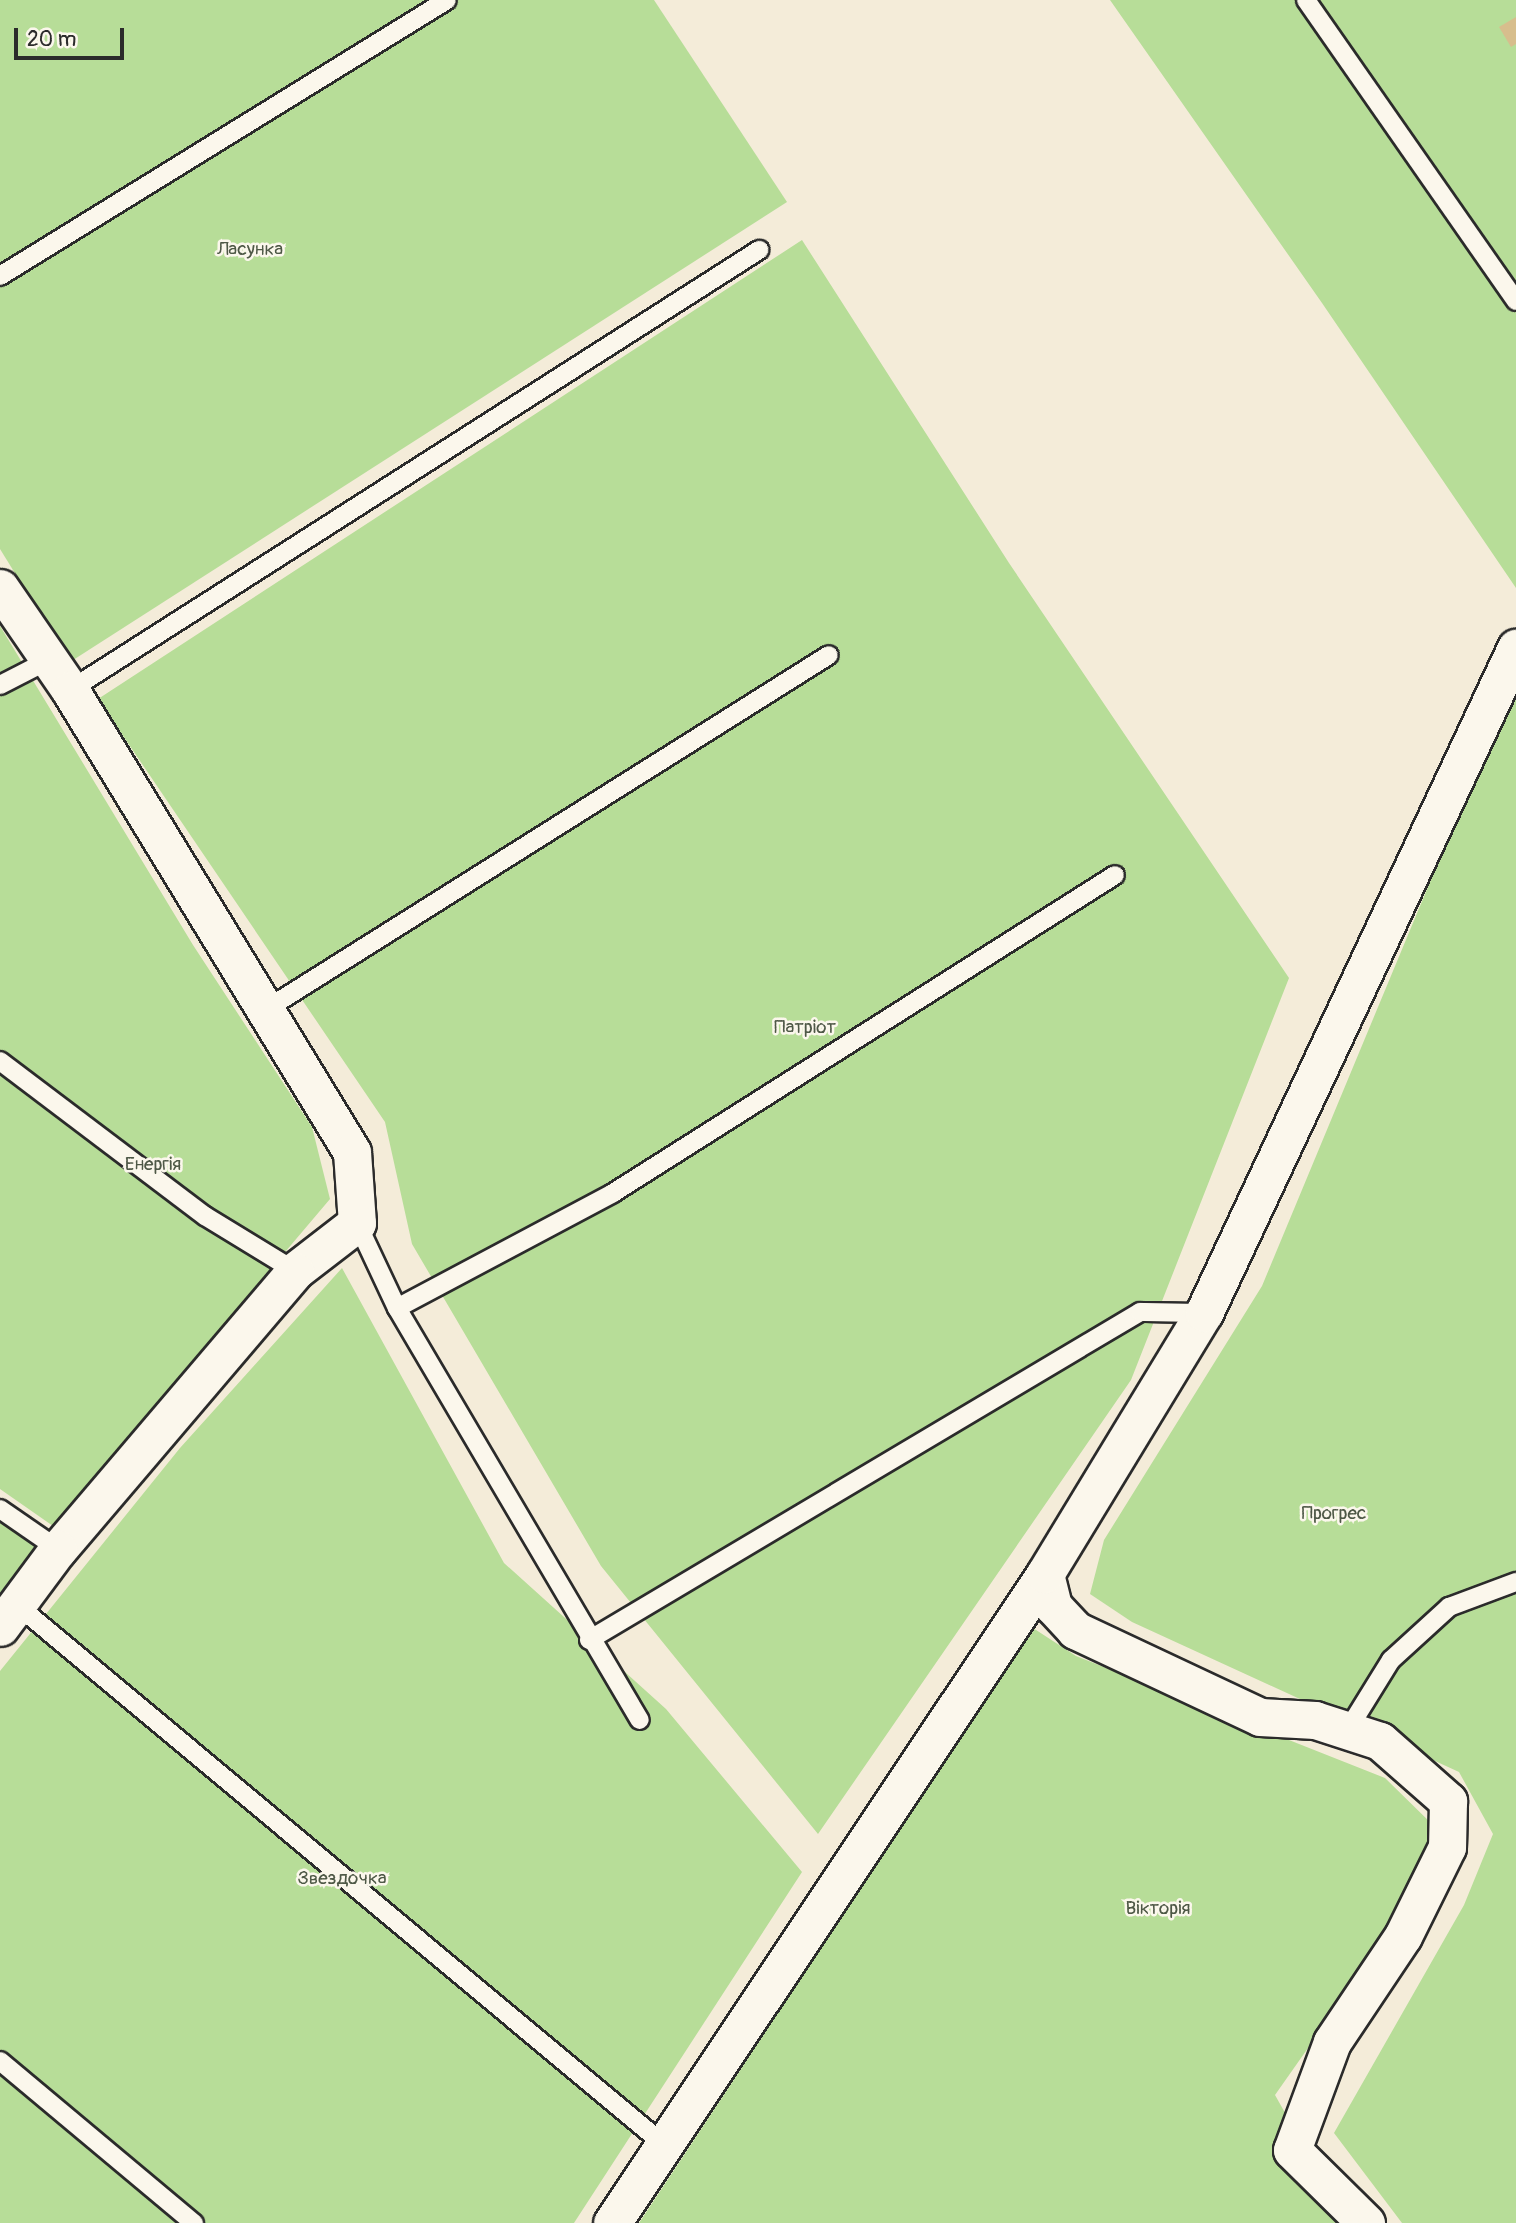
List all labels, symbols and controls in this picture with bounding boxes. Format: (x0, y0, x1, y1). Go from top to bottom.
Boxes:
scale bar (18, 14, 128, 58)
text: 20 m (27, 26, 76, 53)
park label: Ласунка (217, 239, 283, 261)
park label: Патріот (774, 1017, 836, 1039)
park label: Енергія (125, 1154, 181, 1176)
park label: Прогрес (1301, 1503, 1367, 1525)
park label: Звездочка (297, 1868, 387, 1890)
park label: Вікторія (1126, 1898, 1190, 1920)

